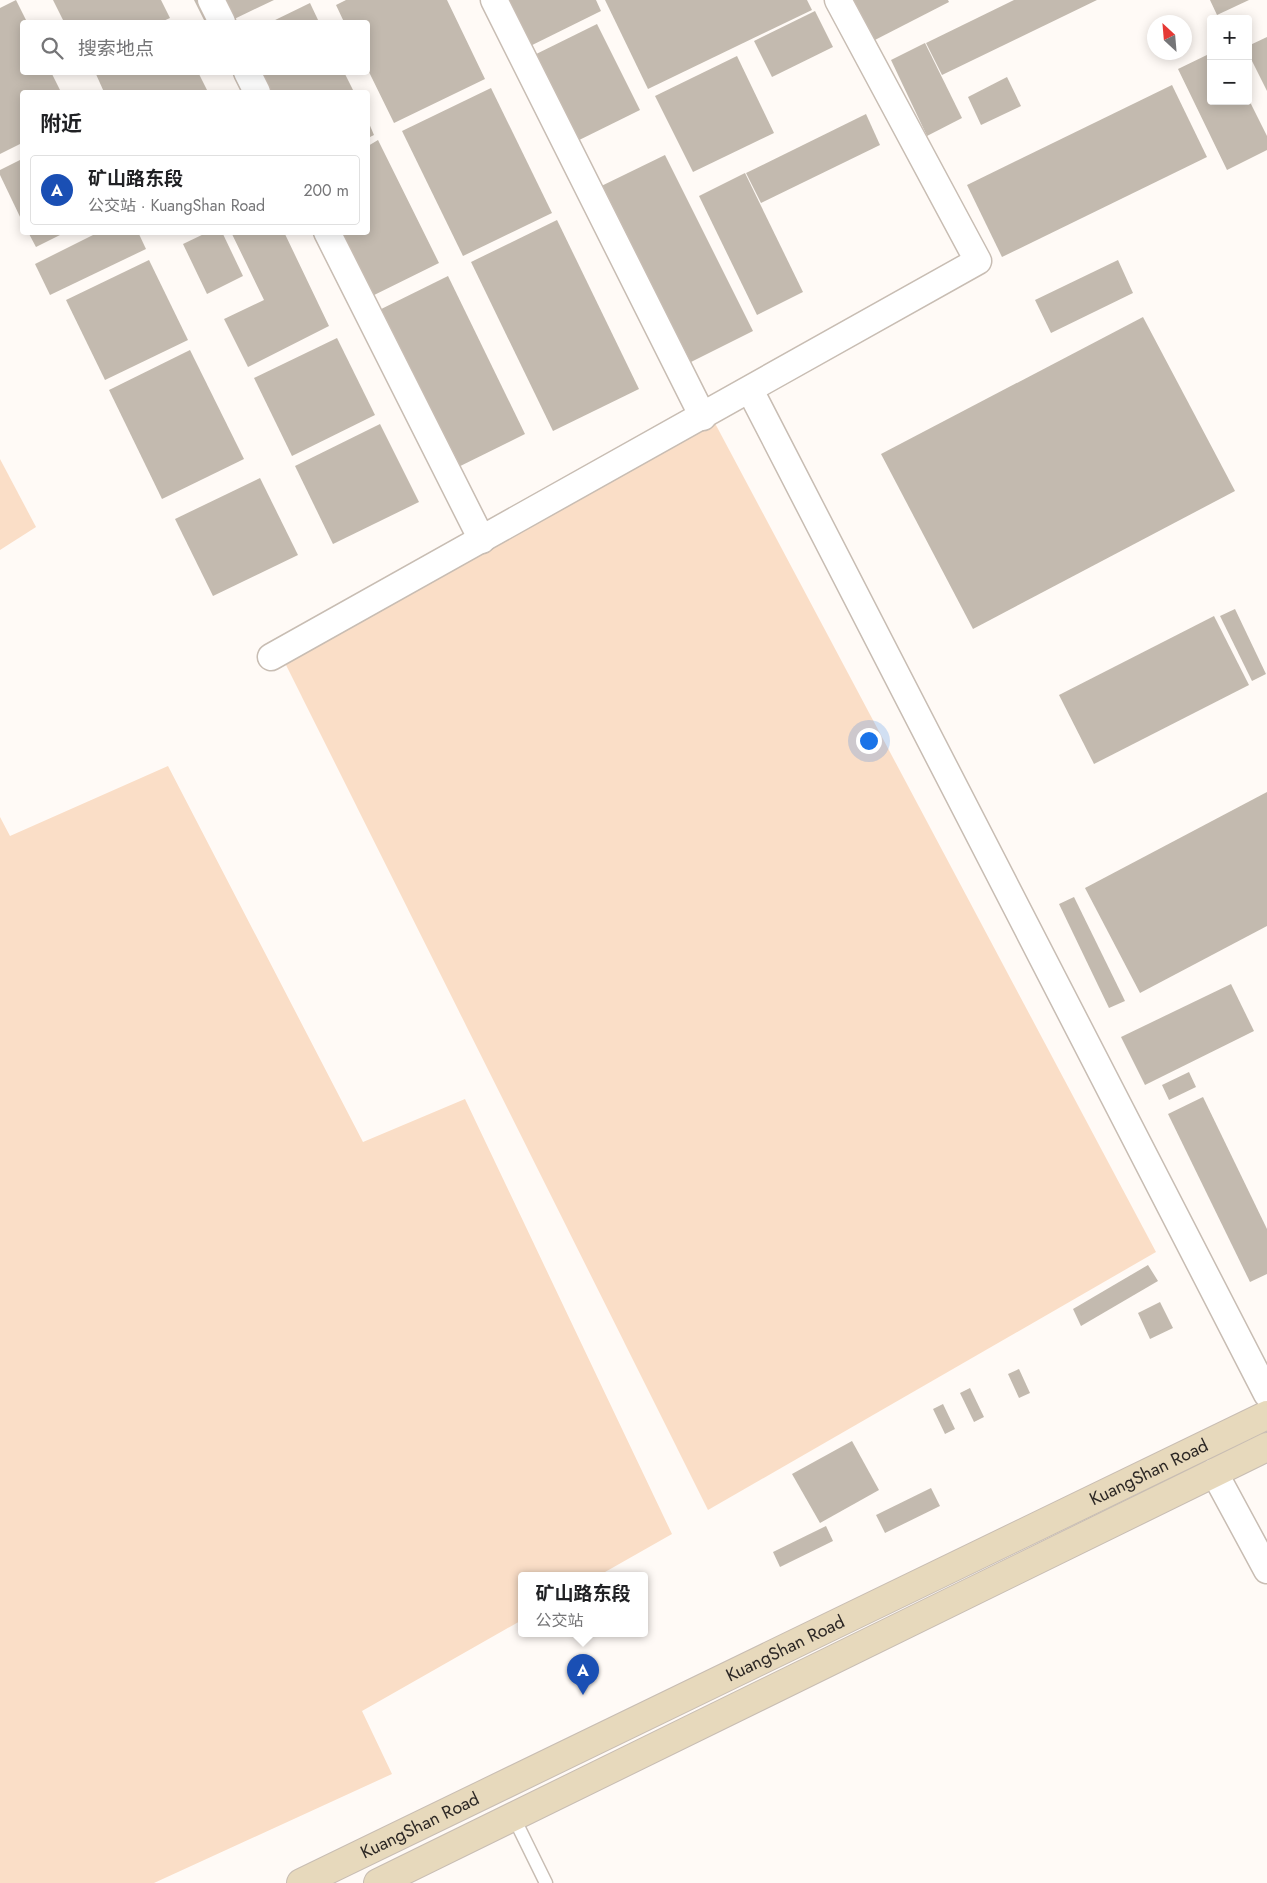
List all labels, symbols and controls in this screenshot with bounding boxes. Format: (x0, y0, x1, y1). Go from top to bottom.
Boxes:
north arrow (1147, 15, 1192, 60)
map controls (1207, 15, 1252, 105)
button: + (1207, 15, 1252, 60)
search box (20, 20, 370, 75)
icon: search (38, 34, 66, 62)
text: 搜索地点 (78, 35, 154, 62)
button: − (1207, 60, 1252, 105)
text: 附近 (40, 109, 82, 139)
text: 矿山路东段 (88, 165, 183, 192)
text: A (51, 179, 63, 202)
text: 200 m (303, 179, 349, 202)
text: 公交站 · KuangShan Road (88, 194, 265, 217)
your location (856, 728, 882, 754)
street label: KuangShan Road (1085, 1432, 1213, 1512)
popup (518, 1572, 648, 1637)
text: 矿山路东段 (535, 1580, 631, 1607)
text: 公交站 (535, 1609, 584, 1632)
street label: KuangShan Road (721, 1609, 849, 1688)
pin: A (567, 1654, 599, 1695)
street label: KuangShan Road (356, 1786, 484, 1865)

